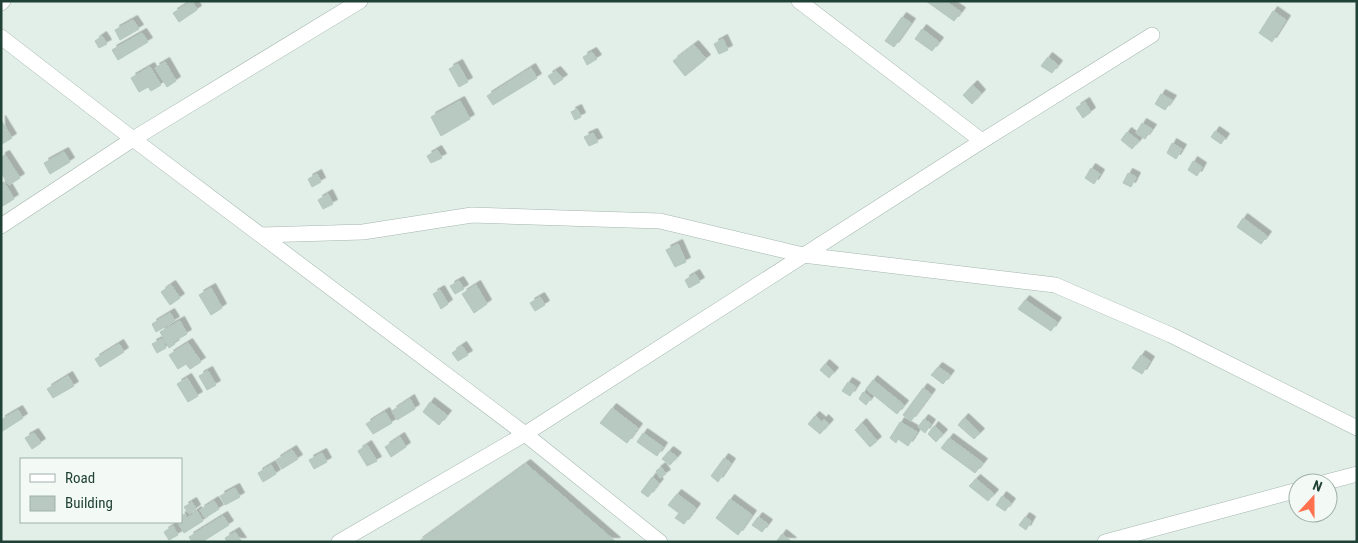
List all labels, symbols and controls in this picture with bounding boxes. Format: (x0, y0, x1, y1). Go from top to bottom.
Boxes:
legend (20, 458, 182, 523)
text: Road (65, 469, 95, 487)
north arrow (1288, 473, 1338, 523)
text: N (1311, 477, 1325, 495)
text: Building (65, 494, 113, 512)

